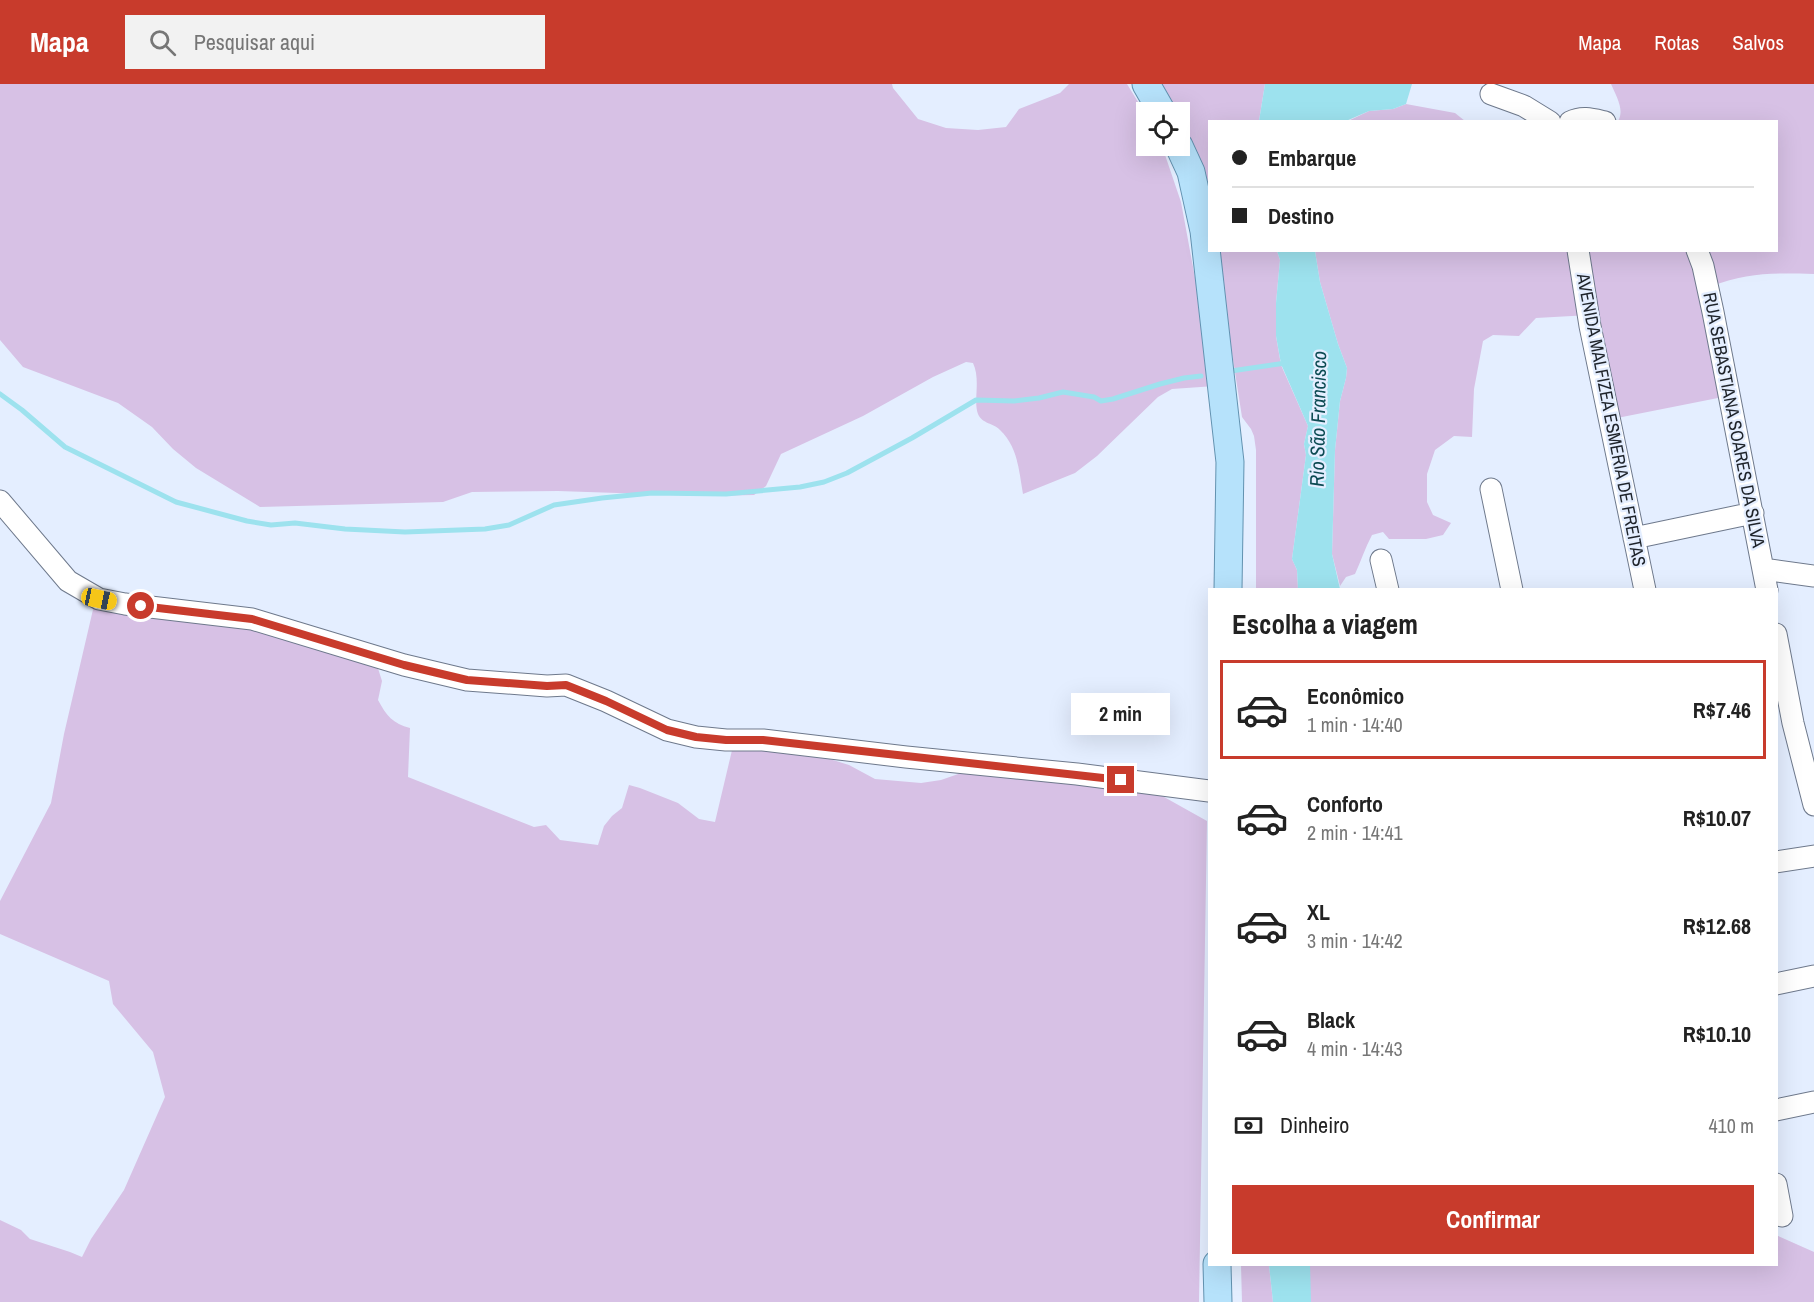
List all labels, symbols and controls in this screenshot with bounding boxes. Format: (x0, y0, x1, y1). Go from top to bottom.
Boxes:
search box (125, 15, 545, 69)
text: Mapa (30, 23, 89, 61)
icon: search (146, 26, 179, 59)
text: Pesquisar aqui (194, 27, 315, 57)
text: Mapa (1578, 28, 1621, 57)
text: Rotas (1654, 28, 1699, 57)
text: Salvos (1732, 28, 1784, 57)
map controls (1136, 102, 1190, 156)
button: locate (1136, 102, 1190, 156)
text: Embarque (1268, 143, 1356, 173)
text: Destino (1268, 201, 1334, 231)
street label: AVENIDA MALFIZEA ESMERIA DE FREITAS (1571, 270, 1652, 569)
street label: RUA SEBASTIANA SOARES DA SILVA (1697, 290, 1772, 550)
water label: Rio São Francisco (1303, 351, 1332, 487)
car (80, 586, 118, 612)
route start (127, 592, 154, 619)
text: Escolha a viagem (1232, 606, 1418, 642)
text: Econômico (1307, 681, 1404, 711)
icon: car (1235, 683, 1289, 737)
callout: 2 min (1072, 693, 1170, 735)
text: R$7.46 (1693, 695, 1751, 725)
text: 2 min (1099, 700, 1142, 727)
text: 1 min · 14:40 (1307, 711, 1403, 738)
route end (1107, 766, 1134, 793)
text: Conforto (1307, 789, 1383, 819)
icon: car (1235, 791, 1289, 845)
text: R$10.07 (1683, 803, 1751, 833)
text: 2 min · 14:41 (1307, 819, 1403, 846)
text: XL (1307, 897, 1330, 927)
icon: car (1235, 899, 1289, 953)
text: R$12.68 (1683, 911, 1751, 941)
text: 3 min · 14:42 (1307, 927, 1403, 954)
text: Black (1307, 1005, 1355, 1035)
icon: car (1235, 1007, 1289, 1061)
text: R$10.10 (1683, 1019, 1751, 1049)
text: 4 min · 14:43 (1307, 1035, 1403, 1062)
icon: cash (1232, 1109, 1265, 1142)
text: Dinheiro (1280, 1110, 1349, 1140)
text: 410 m (1708, 1112, 1754, 1139)
button: Confirmar (1232, 1185, 1754, 1254)

